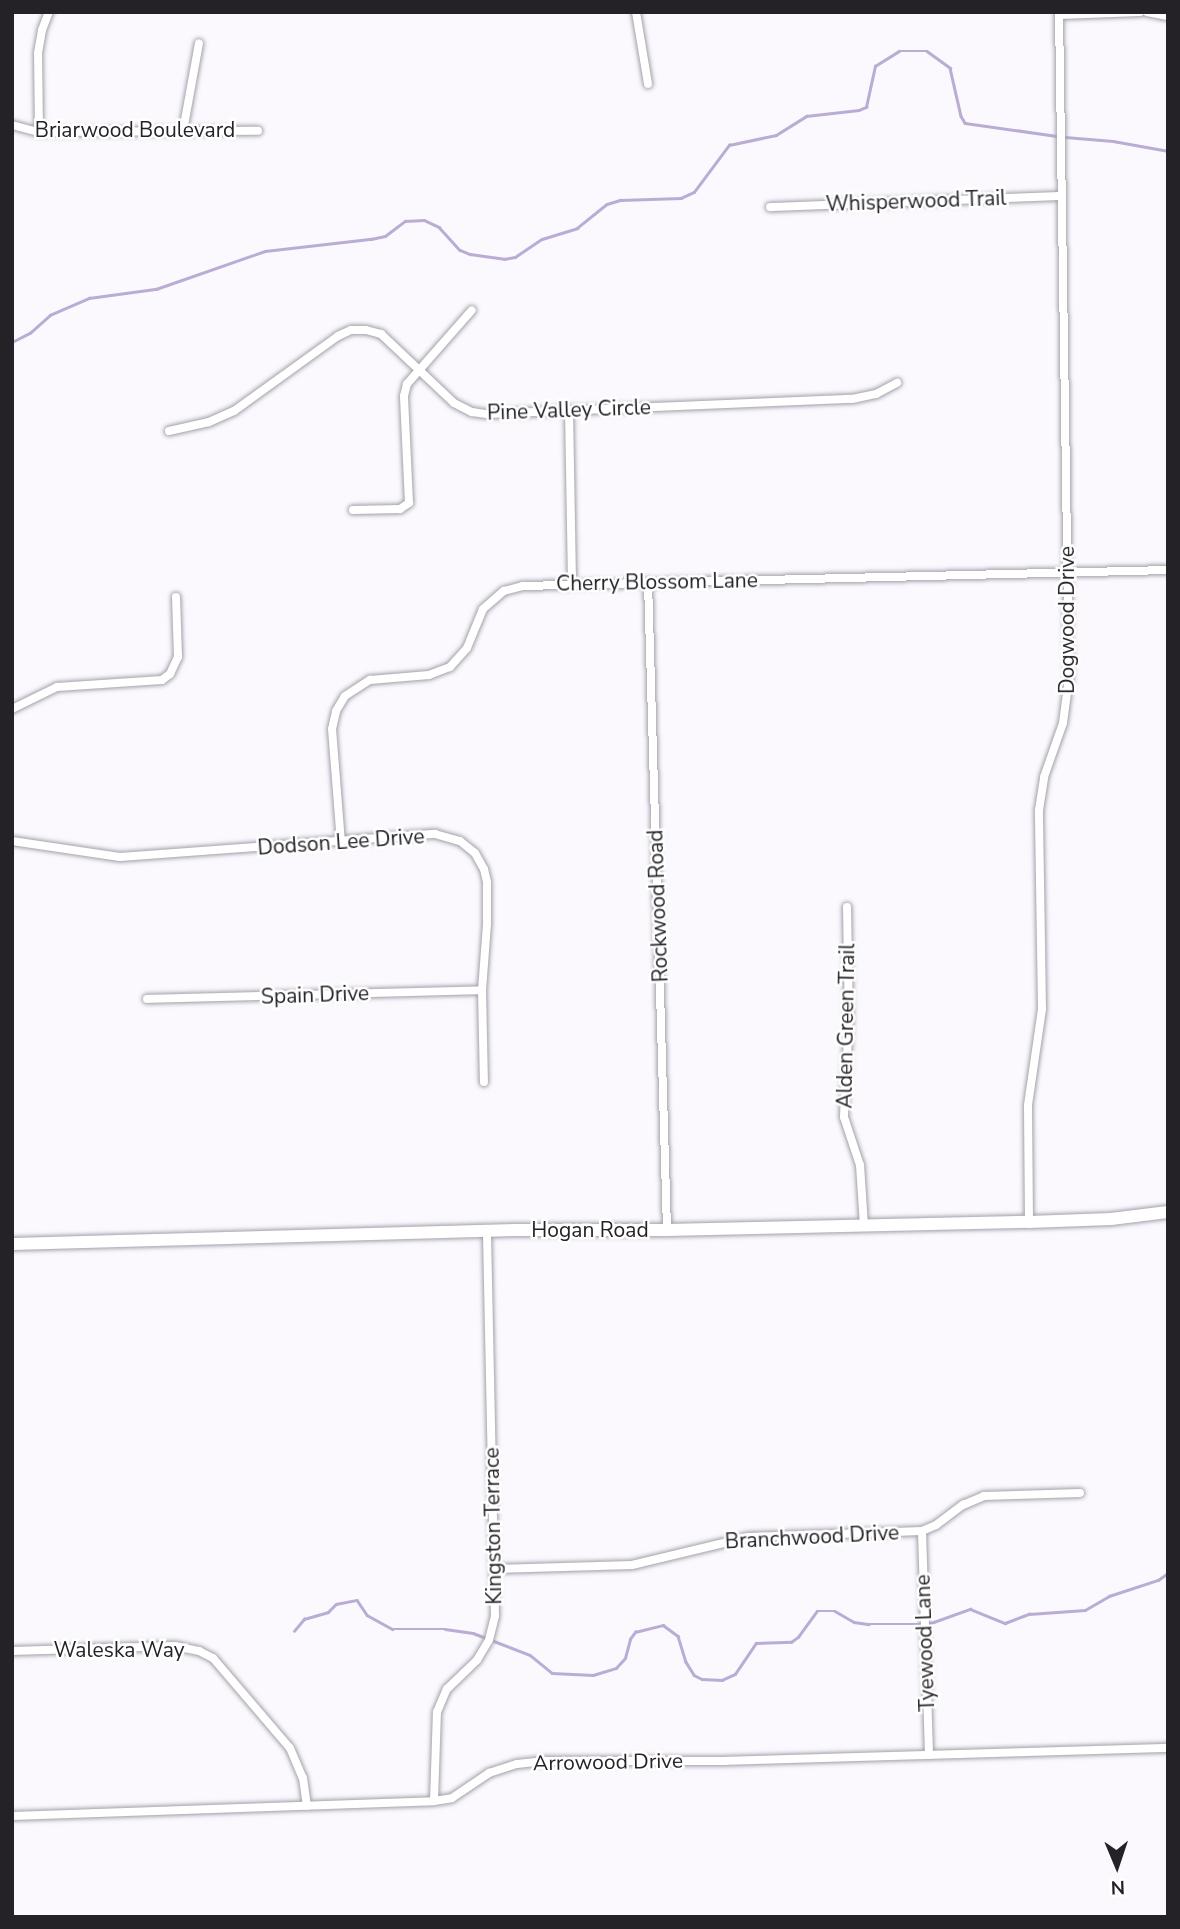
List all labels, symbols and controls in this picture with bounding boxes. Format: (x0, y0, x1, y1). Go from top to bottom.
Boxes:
street label: Briarwood Boulevard (35, 117, 235, 143)
street label: Whisperwood Trail (825, 185, 1007, 217)
street label: Pine Valley Circle (487, 395, 651, 425)
street label: Dogwood Drive (1054, 546, 1080, 694)
street label: Cherry Blossom Lane (556, 568, 758, 596)
street label: Dodson Lee Drive (257, 824, 425, 860)
street label: Rockwood Road (643, 829, 673, 983)
street label: Alden Green Trail (832, 943, 860, 1109)
street label: Spain Drive (260, 981, 370, 1009)
street label: Hogan Road (531, 1217, 649, 1243)
street label: Kingston Terrace (479, 1447, 507, 1605)
street label: Branchwood Drive (724, 1520, 900, 1554)
street label: Tyewood Lane (910, 1574, 940, 1712)
street label: Waleska Way (53, 1637, 185, 1663)
street label: Arrowood Drive (533, 1748, 683, 1776)
north arrow (1082, 1831, 1152, 1901)
text: N (1110, 1874, 1125, 1900)

